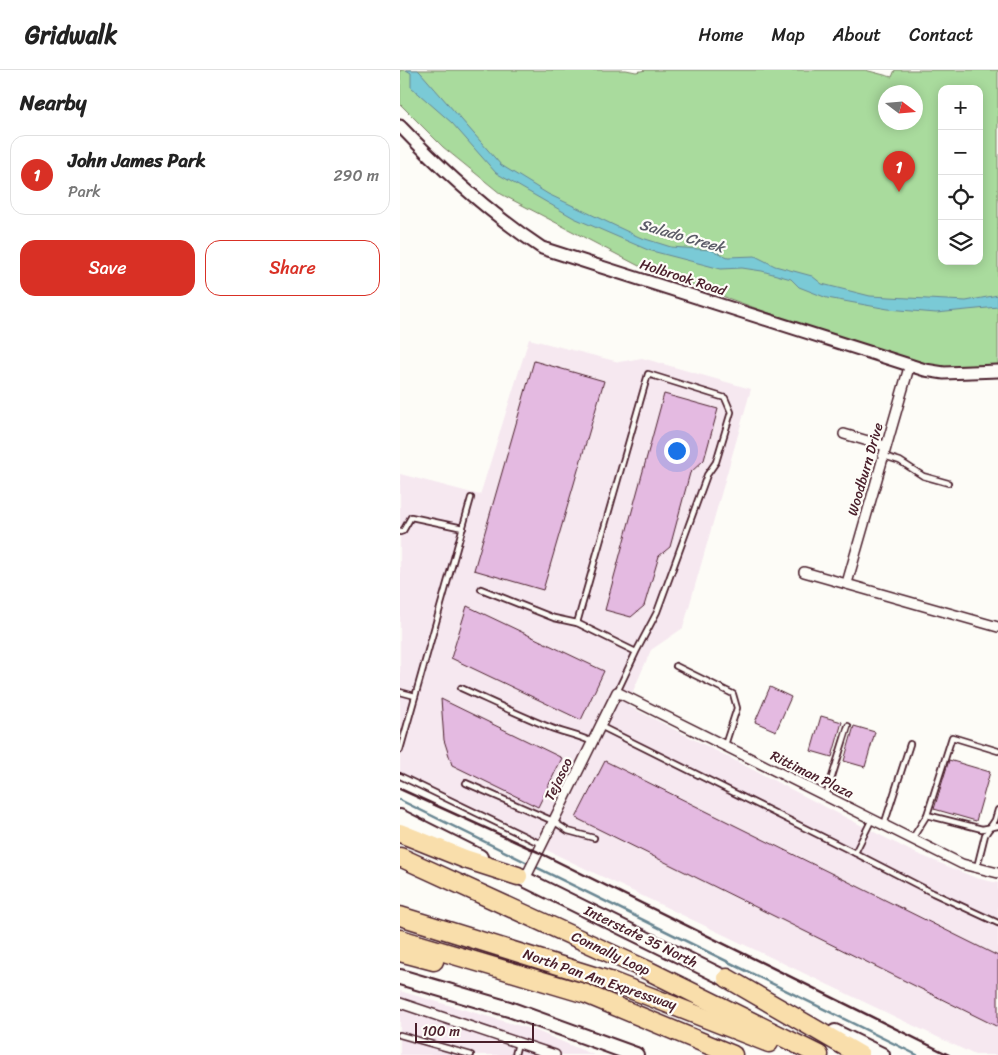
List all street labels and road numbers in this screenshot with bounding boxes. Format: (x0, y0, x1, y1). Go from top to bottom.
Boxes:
street label: Holbrook Road (636, 252, 731, 304)
street label: Woodburn Drive (840, 420, 891, 519)
street label: Rittiman Plaza (766, 743, 859, 806)
street label: Tejasco (537, 753, 580, 805)
street label: Interstate 35 North (579, 898, 702, 975)
street label: Connally Loop (567, 924, 655, 983)
street label: North Pan Am Expressway (520, 941, 681, 1018)

